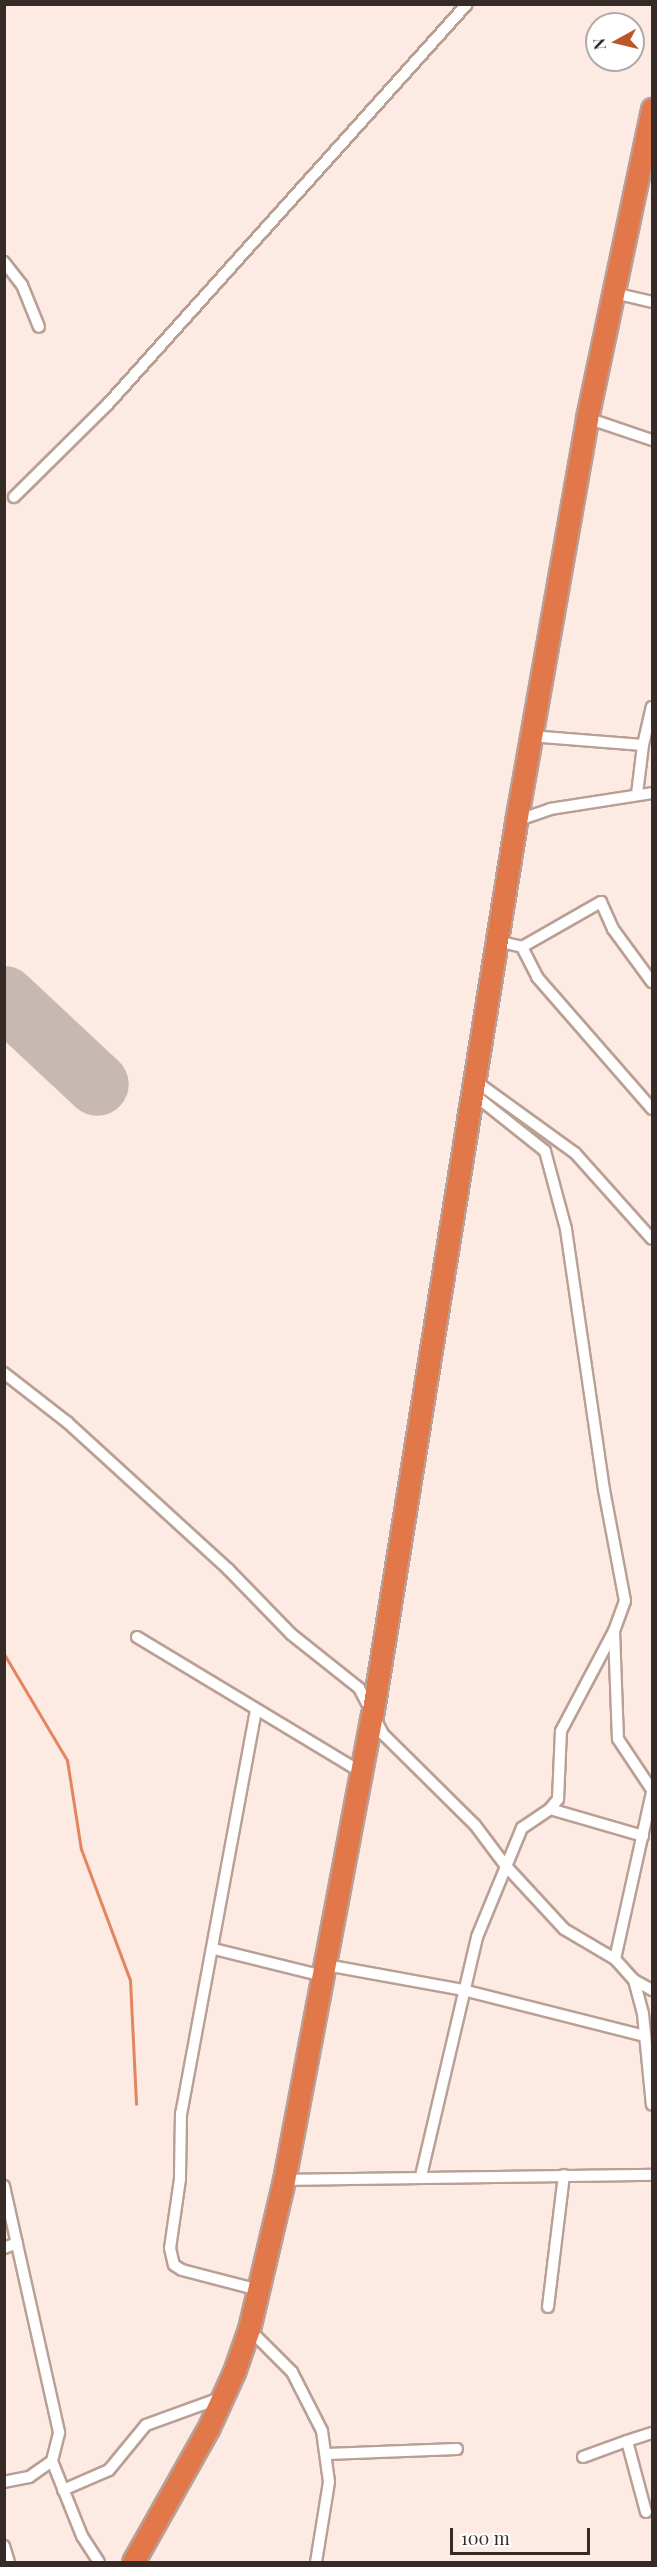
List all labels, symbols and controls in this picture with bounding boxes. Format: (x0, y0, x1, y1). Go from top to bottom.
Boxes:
north arrow (585, 12, 645, 72)
text: N (587, 37, 610, 51)
scale bar (453, 2516, 592, 2554)
text: 100 m (461, 2526, 510, 2550)

